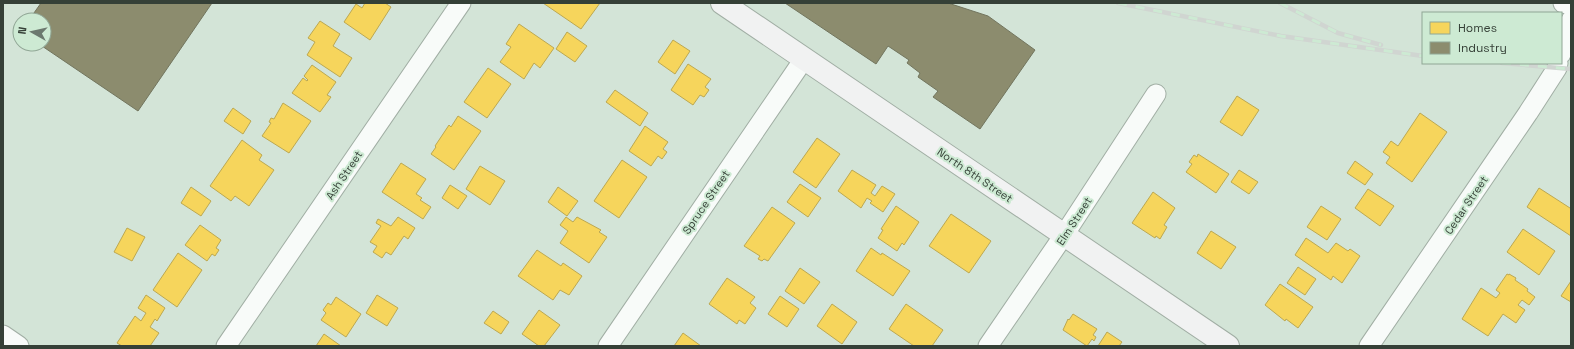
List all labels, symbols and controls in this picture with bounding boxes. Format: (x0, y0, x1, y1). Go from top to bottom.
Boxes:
north arrow (12, 12, 52, 52)
legend (1422, 12, 1562, 64)
text: Homes (1458, 20, 1497, 36)
text: N (15, 26, 30, 35)
text: Industry (1458, 40, 1507, 56)
street label: North 8th Street (935, 145, 1015, 205)
street label: Ash Street (323, 148, 365, 202)
street label: Spruce Street (679, 167, 733, 237)
street label: Cedar Street (1441, 173, 1491, 237)
street label: Elm Street (1053, 194, 1095, 248)

